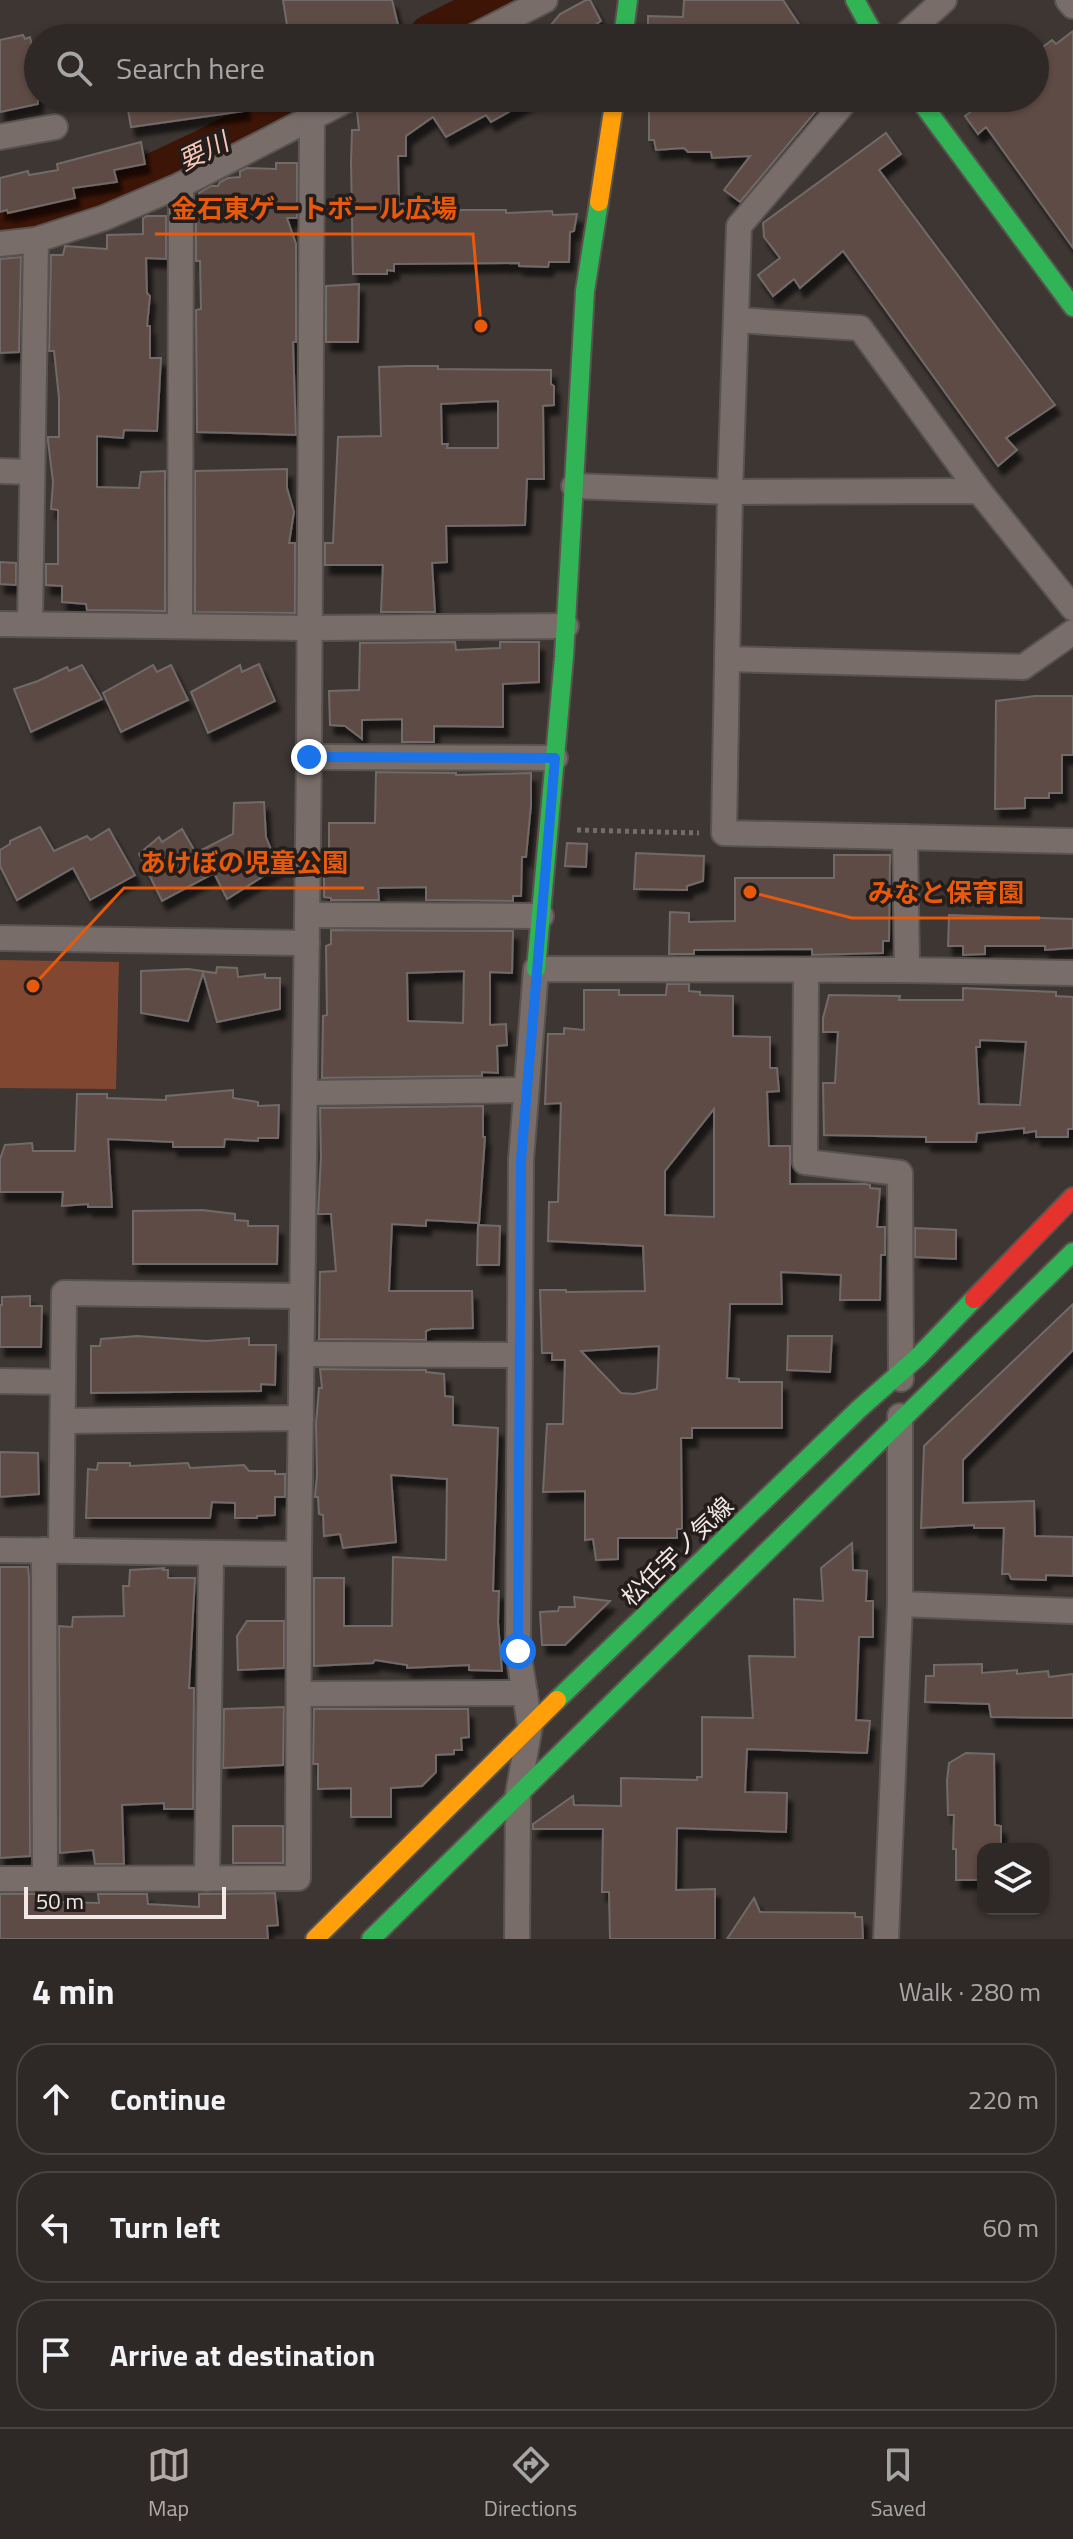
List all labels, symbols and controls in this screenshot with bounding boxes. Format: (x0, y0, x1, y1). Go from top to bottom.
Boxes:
search box (24, 24, 1049, 112)
text: Search here (116, 45, 265, 91)
icon: search (52, 46, 96, 90)
water label: 要川 (171, 121, 238, 180)
callout: 金石東ゲートボール広場 (155, 184, 473, 234)
text: 金石東ゲートボール広場 (171, 189, 457, 228)
route end (291, 739, 327, 775)
callout: あけぼの児童公園 (124, 838, 364, 888)
text: あけぼの児童公園 (140, 843, 348, 882)
callout: みなと保育園 (852, 868, 1040, 918)
text: みなと保育園 (868, 873, 1024, 912)
street label: 松任宇ノ気線 (613, 1488, 741, 1614)
route start (500, 1633, 536, 1669)
map controls (977, 1843, 1049, 1915)
button: layers (977, 1843, 1049, 1915)
scale bar (24, 1883, 226, 1919)
text: 50 m (36, 1884, 84, 1918)
text: 4 min (32, 1965, 115, 2017)
text: Walk · 280 m (899, 1972, 1041, 2011)
text: Continue (110, 2076, 226, 2122)
icon: ahead (34, 2077, 78, 2121)
text: 220 m (968, 2080, 1039, 2119)
text: Turn left (110, 2204, 220, 2250)
icon: left (34, 2205, 78, 2249)
text: 60 m (982, 2208, 1039, 2247)
text: Arrive at destination (110, 2332, 375, 2378)
icon: arrive (34, 2333, 78, 2377)
tab: Map (147, 2443, 191, 2525)
tab: Directions (484, 2443, 577, 2525)
tab: Saved (870, 2443, 926, 2525)

